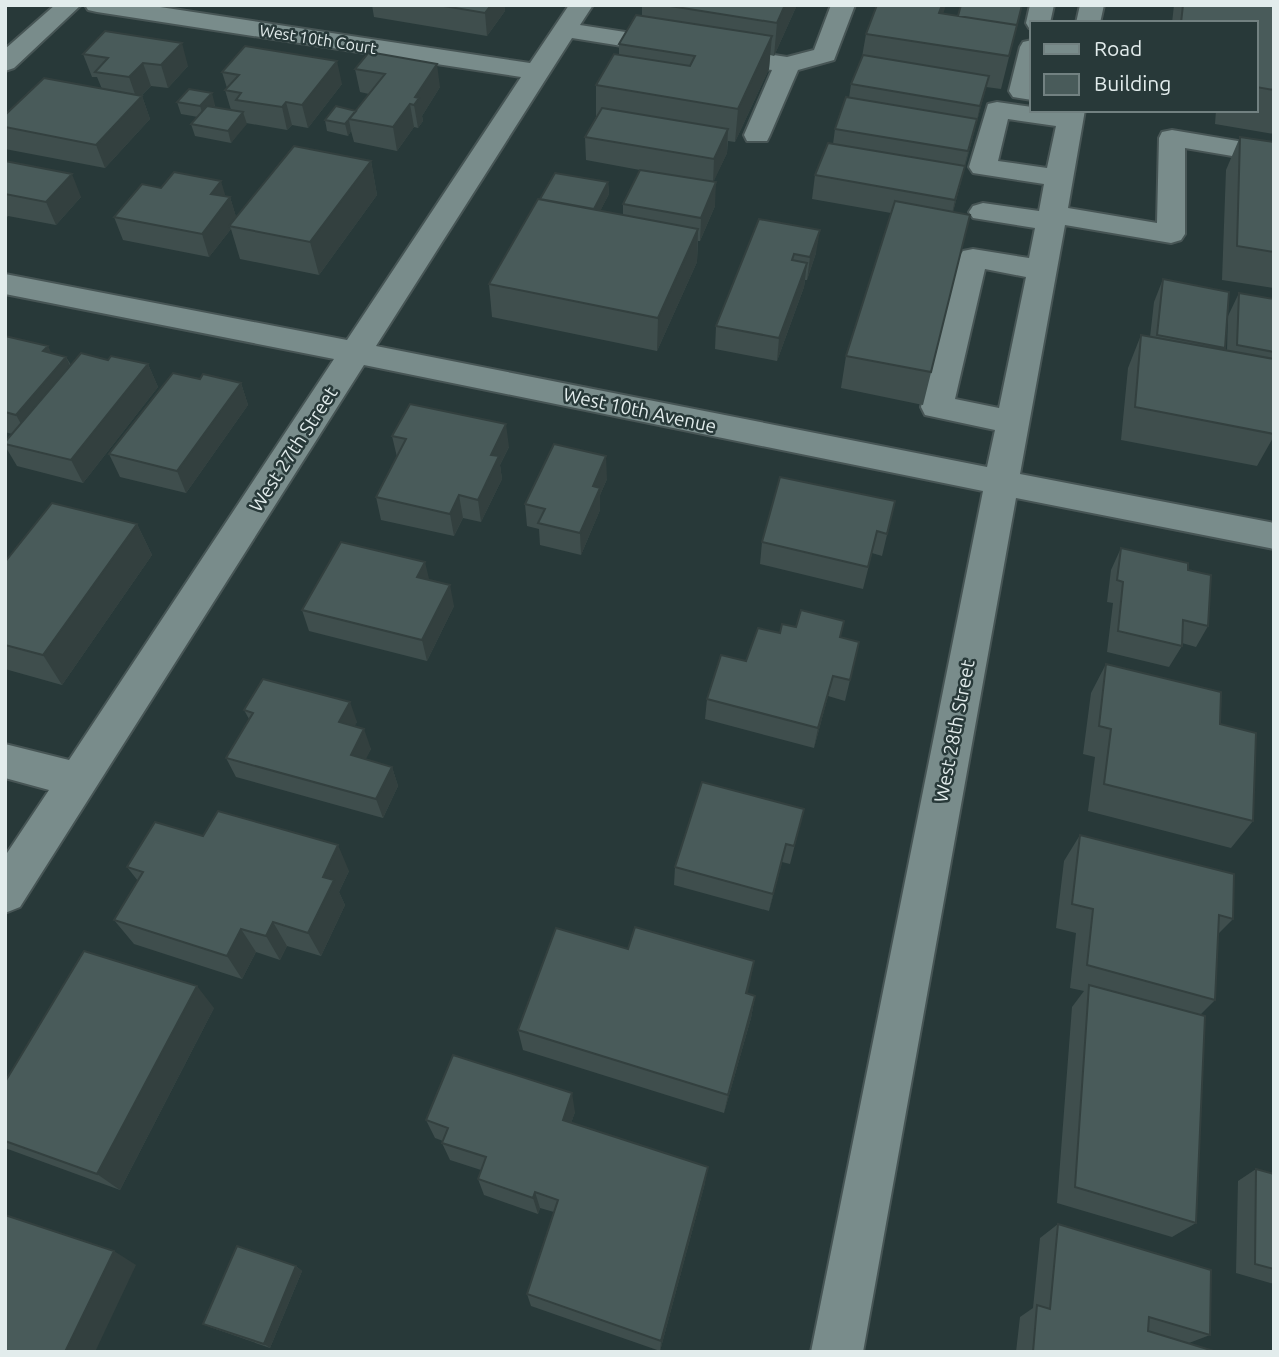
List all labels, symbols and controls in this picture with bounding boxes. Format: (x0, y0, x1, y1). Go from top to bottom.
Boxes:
street label: West 10th Court (258, 21, 378, 57)
legend (1030, 21, 1258, 112)
text: Road (1094, 36, 1142, 60)
text: Building (1094, 71, 1171, 95)
street label: West 27th Street (244, 382, 342, 516)
street label: West 10th Avenue (561, 383, 719, 437)
street label: West 28th Street (929, 657, 979, 804)

